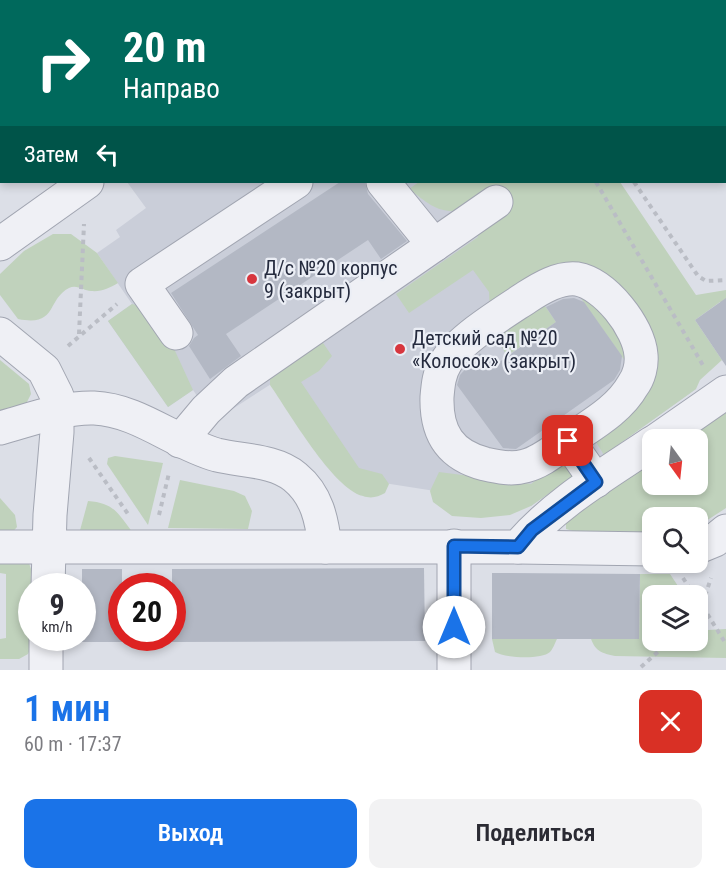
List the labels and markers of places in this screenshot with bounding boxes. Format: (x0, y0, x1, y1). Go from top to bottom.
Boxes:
place label: Д/с №20 корпус 9 (закрыт) (264, 256, 397, 303)
marker: Д/с №20 корпус 9 (закрыт) (245, 272, 259, 286)
place label: Детский сад №20 «Колосок» (закрыт) (412, 326, 576, 373)
marker: Детский сад №20 «Колосок» (закрыт) (393, 342, 407, 356)
pin (542, 415, 593, 466)

